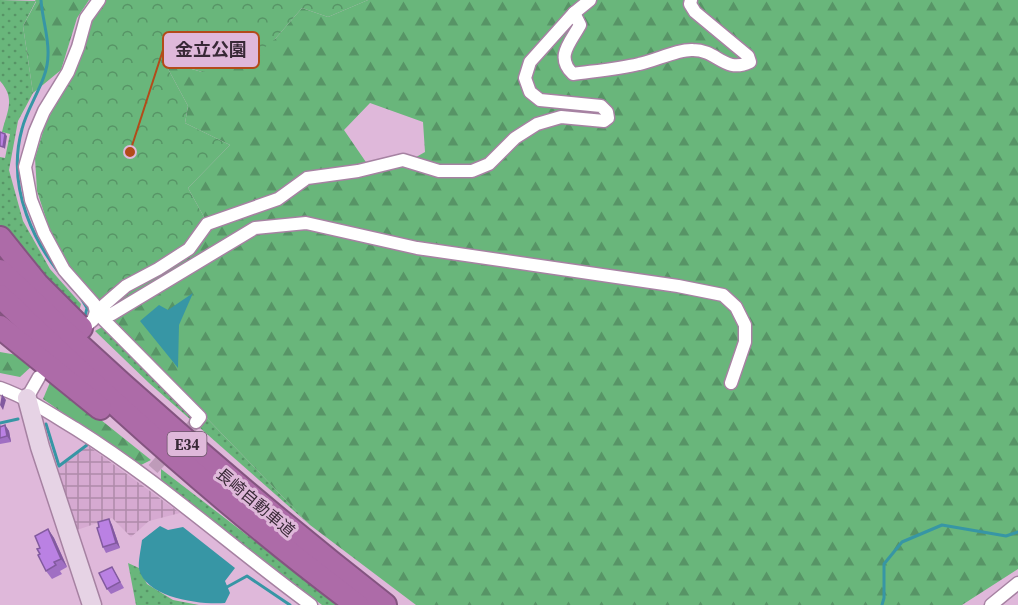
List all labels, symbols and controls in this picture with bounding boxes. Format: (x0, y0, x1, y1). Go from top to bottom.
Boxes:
callout: 金立公園 (163, 32, 259, 68)
text: 金立公園 (175, 37, 247, 62)
road number: E34 (168, 432, 207, 456)
street label: 長崎自動車道 (212, 463, 300, 541)

